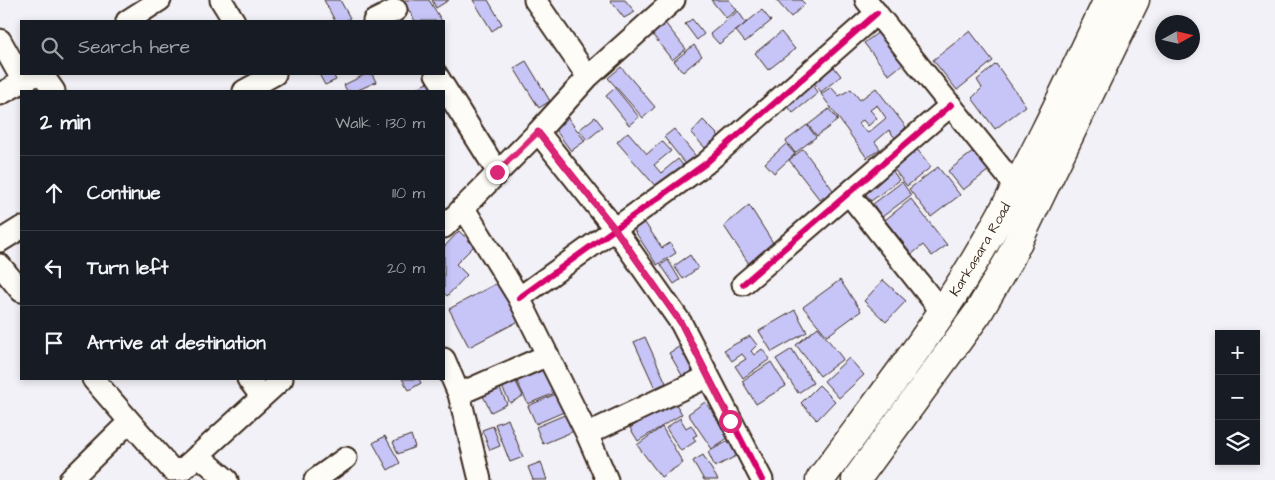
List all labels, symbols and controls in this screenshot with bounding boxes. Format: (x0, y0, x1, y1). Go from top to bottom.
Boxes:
north arrow (1155, 15, 1200, 60)
search box (20, 20, 445, 75)
icon: search (38, 34, 66, 62)
text: Search here (78, 34, 190, 61)
text: 2 min (40, 108, 90, 137)
text: Walk · 130 m (335, 112, 425, 134)
route end (486, 161, 509, 184)
icon: ahead (40, 179, 68, 207)
text: Continue (87, 180, 161, 207)
text: 110 m (392, 182, 425, 204)
street label: Karkasara Road (945, 199, 1016, 300)
icon: left (40, 254, 68, 282)
text: Turn left (87, 255, 168, 282)
text: 20 m (387, 257, 425, 279)
icon: arrive (40, 329, 68, 357)
text: Arrive at destination (87, 330, 266, 357)
map controls (1215, 330, 1260, 465)
button: + (1215, 330, 1260, 375)
button: − (1215, 375, 1260, 420)
route start (719, 410, 742, 433)
button: layers (1215, 420, 1260, 465)

